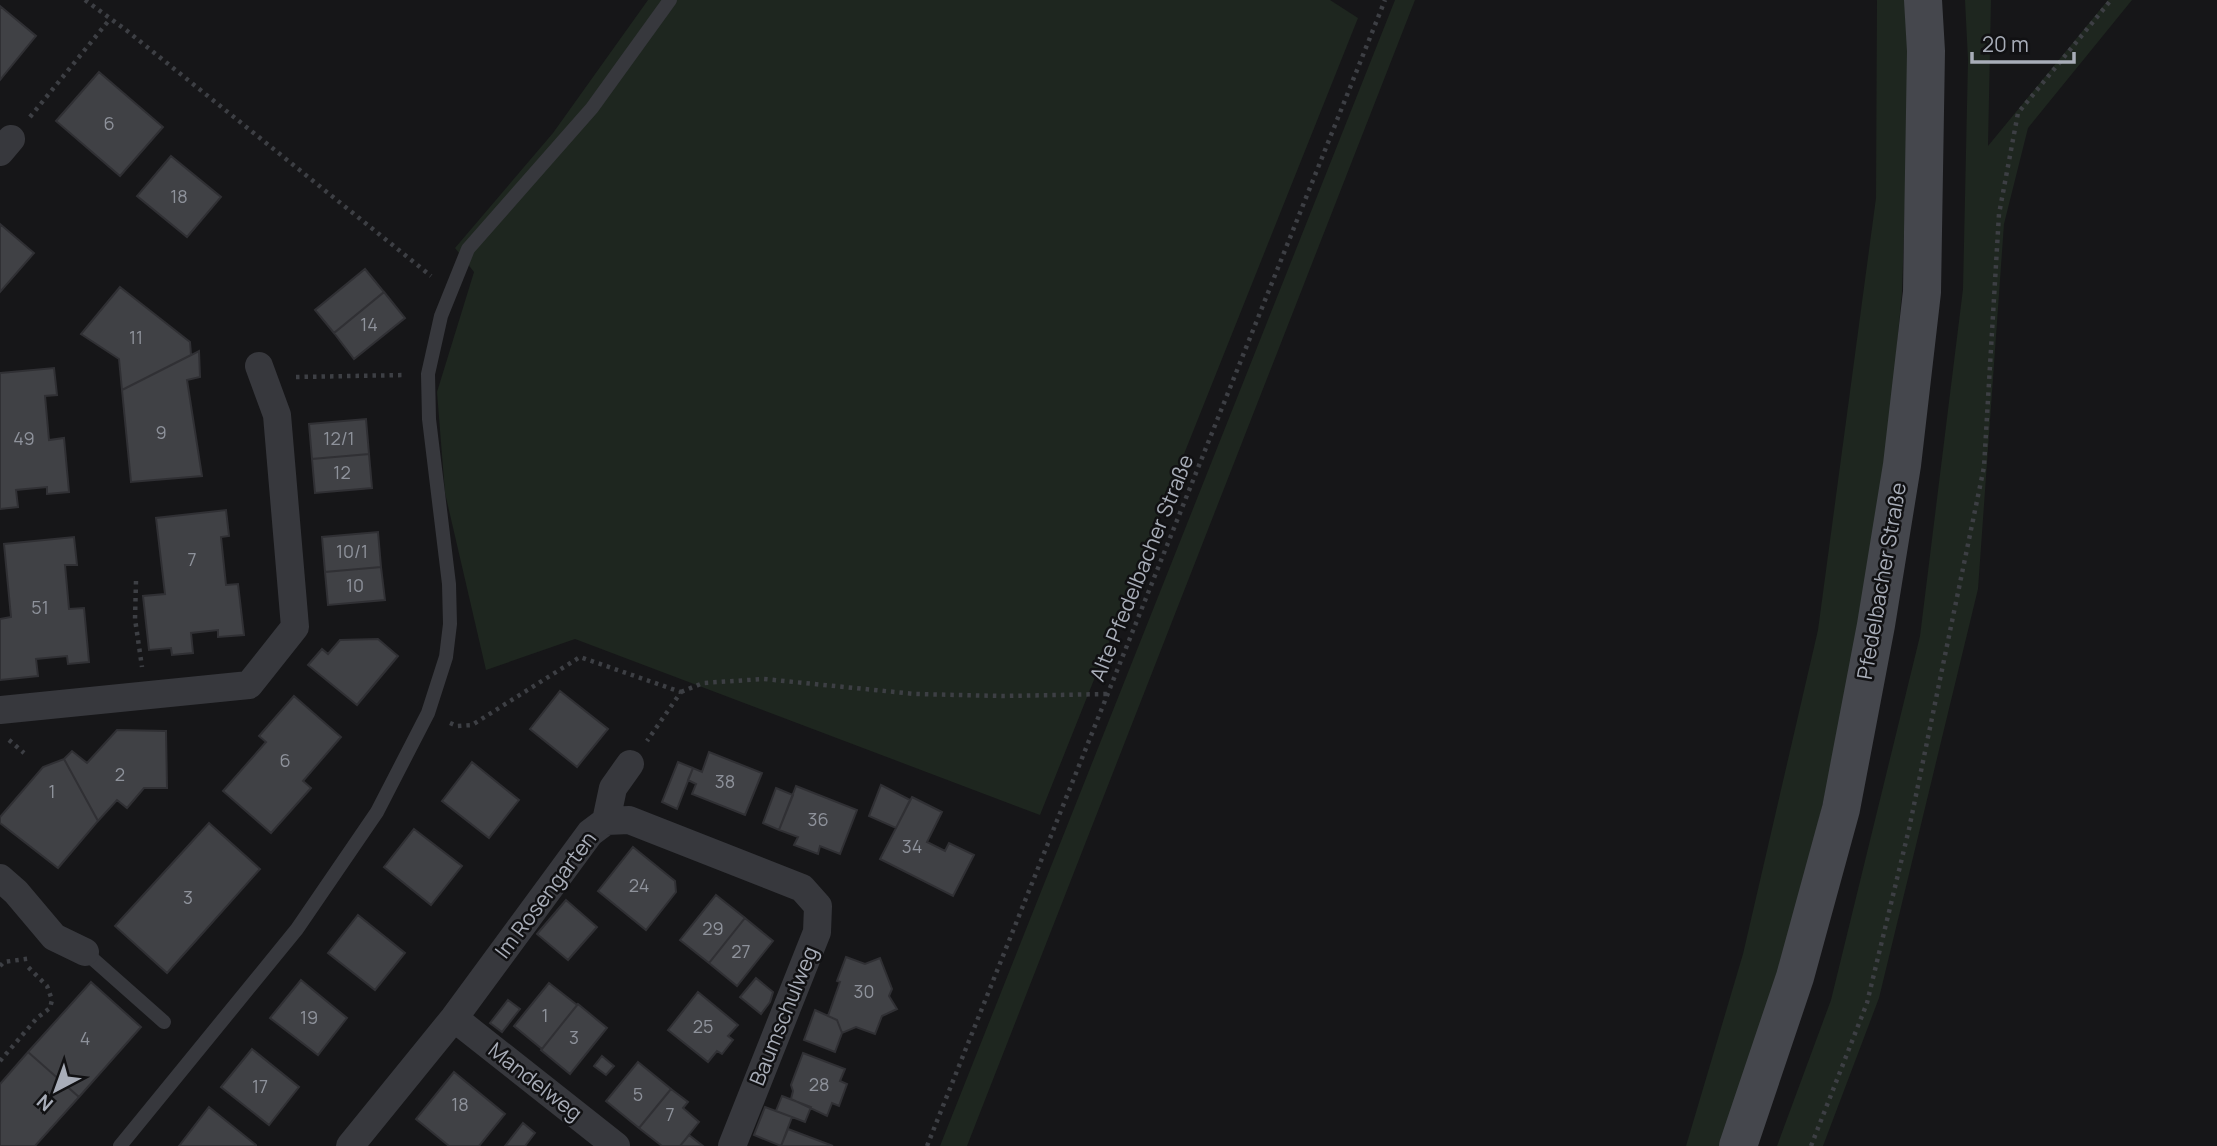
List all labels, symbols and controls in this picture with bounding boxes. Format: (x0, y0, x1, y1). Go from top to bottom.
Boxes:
scale bar (1972, 21, 2074, 65)
text: 20 m (1982, 30, 2029, 58)
house number: 6 (103, 111, 115, 135)
house number: 18 (170, 184, 188, 208)
house number: 14 (360, 312, 378, 336)
house number: 11 (129, 325, 143, 349)
house number: 9 (155, 420, 167, 444)
house number: 49 (13, 426, 35, 450)
house number: 12/1 (323, 426, 355, 450)
street label: Alte Pfedelbacher Straße (1083, 450, 1199, 685)
house number: 12 (333, 460, 351, 484)
street label: Pfedelbacher Straße (1850, 480, 1912, 682)
house number: 10/1 (336, 539, 368, 563)
house number: 7 (187, 547, 197, 571)
house number: 10 (346, 573, 364, 597)
house number: 51 (31, 595, 49, 619)
house number: 6 (279, 748, 291, 772)
house number: 2 (115, 762, 125, 786)
house number: 38 (715, 769, 735, 793)
house number: 1 (48, 779, 56, 803)
house number: 36 (807, 807, 829, 831)
street label: Im Rosengarten (488, 825, 602, 964)
house number: 34 (902, 834, 922, 858)
house number: 24 (629, 873, 649, 897)
house number: 3 (183, 885, 193, 909)
house number: 29 (702, 916, 724, 940)
house number: 27 (731, 939, 751, 963)
street label: Baumschulweg (742, 942, 824, 1089)
house number: 30 (854, 979, 874, 1003)
house number: 1 (541, 1003, 549, 1027)
house number: 19 (300, 1005, 318, 1029)
house number: 25 (693, 1014, 713, 1038)
house number: 3 (569, 1025, 579, 1049)
house number: 4 (80, 1026, 90, 1050)
street label: Mandelweg (483, 1036, 588, 1127)
north arrow (21, 1055, 91, 1125)
house number: 28 (809, 1072, 829, 1096)
house number: 17 (252, 1074, 268, 1098)
house number: 5 (633, 1082, 643, 1106)
text: N (31, 1089, 59, 1117)
house number: 18 (451, 1092, 469, 1116)
house number: 7 (665, 1102, 675, 1126)

